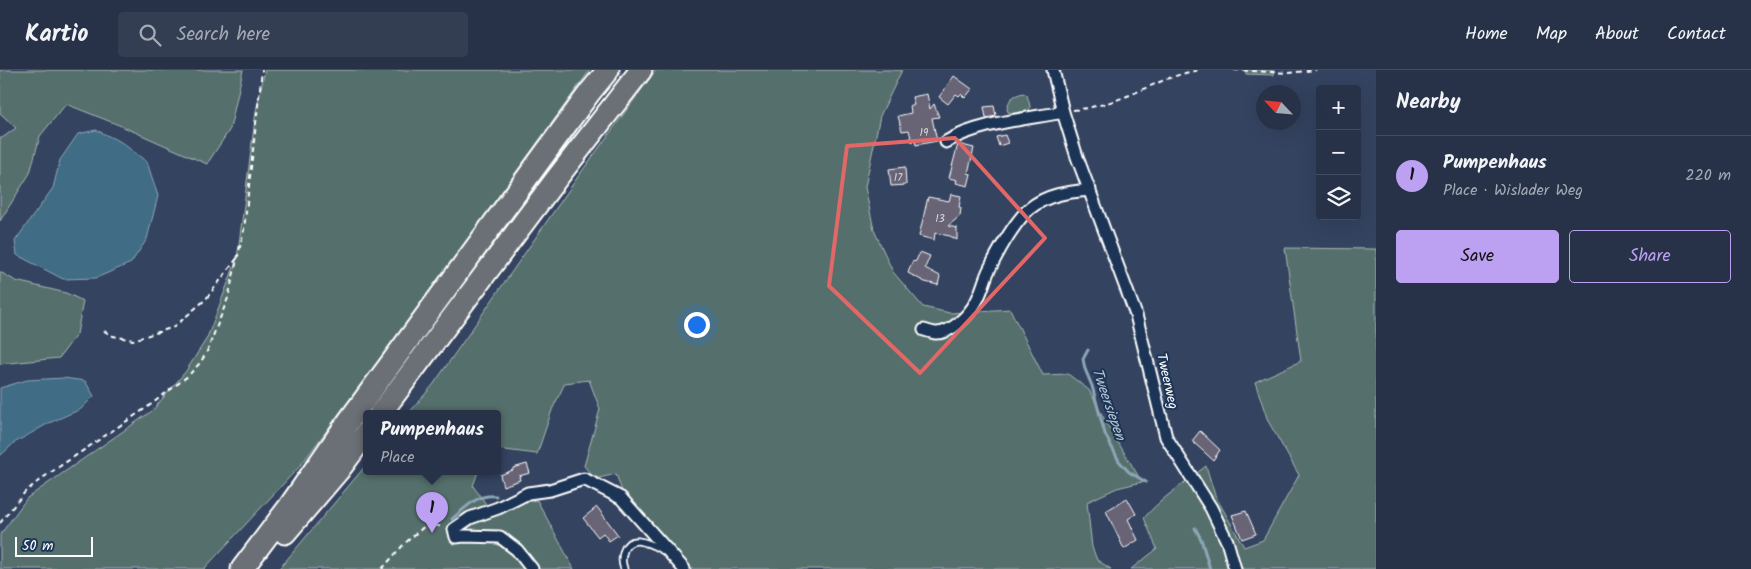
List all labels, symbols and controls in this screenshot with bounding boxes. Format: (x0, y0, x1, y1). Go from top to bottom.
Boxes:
search box (118, 12, 468, 57)
text: Kartio (25, 15, 88, 54)
text: Search here (176, 20, 270, 50)
text: Home (1465, 20, 1508, 49)
text: Map (1536, 20, 1567, 49)
text: About (1595, 20, 1639, 49)
text: Contact (1667, 20, 1726, 49)
icon: search (136, 21, 164, 49)
north arrow (1256, 85, 1301, 130)
map controls (1316, 85, 1361, 220)
button: + (1316, 85, 1361, 130)
text: Nearby (1396, 86, 1461, 119)
house number: 19 (920, 124, 929, 142)
button: − (1316, 130, 1361, 175)
text: Pumpenhaus (1443, 148, 1547, 178)
text: 1 (1410, 163, 1414, 188)
text: 220 m (1685, 163, 1731, 188)
house number: 17 (894, 169, 903, 187)
button: layers (1316, 175, 1361, 220)
text: Place · Wislader Weg (1443, 178, 1583, 203)
house number: 13 (935, 210, 945, 228)
button: Save (1396, 230, 1559, 283)
button: Share (1569, 230, 1731, 283)
your location (684, 312, 710, 338)
street label: Tweerweg (1150, 351, 1184, 411)
water label: Tweersiepen (1084, 365, 1132, 445)
popup (363, 410, 501, 475)
text: Pumpenhaus (380, 415, 484, 445)
text: Place (380, 445, 415, 470)
pin: 1 (416, 492, 448, 533)
scale bar (15, 534, 92, 557)
text: 50 m (22, 535, 53, 557)

